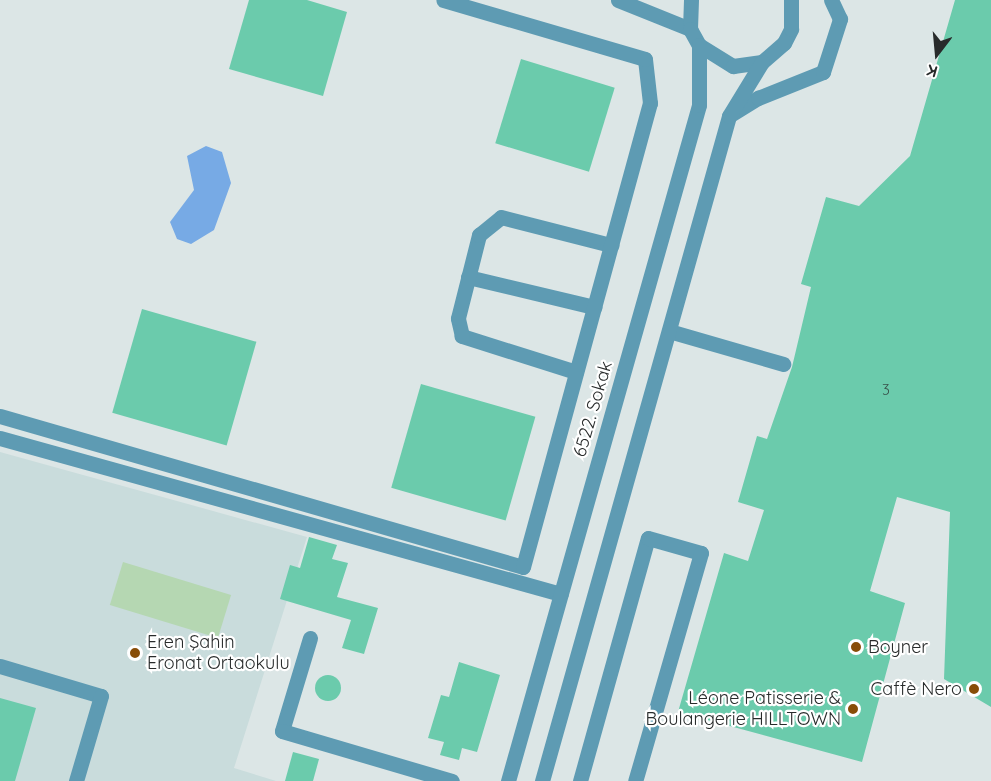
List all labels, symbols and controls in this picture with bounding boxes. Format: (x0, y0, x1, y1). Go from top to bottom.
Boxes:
north arrow (907, 24, 967, 84)
text: K (924, 60, 940, 82)
street label: 6522. Sokak (569, 359, 617, 459)
house number: 3 (882, 381, 890, 399)
place label: Eren Şahin Eronat Ortaokulu (147, 632, 290, 674)
place label: Boyner (868, 636, 928, 658)
marker: Boyner (849, 640, 863, 654)
marker: Eren Şahin Eronat Ortaokulu (128, 646, 142, 660)
place label: Caffè Nero (871, 678, 962, 700)
marker: Caffè Nero (967, 682, 981, 696)
place label: Léone Patisserie & Boulangerie HILLTOWN (646, 688, 841, 730)
marker: Léone Patisserie & Boulangerie HILLTOWN (846, 702, 860, 716)

